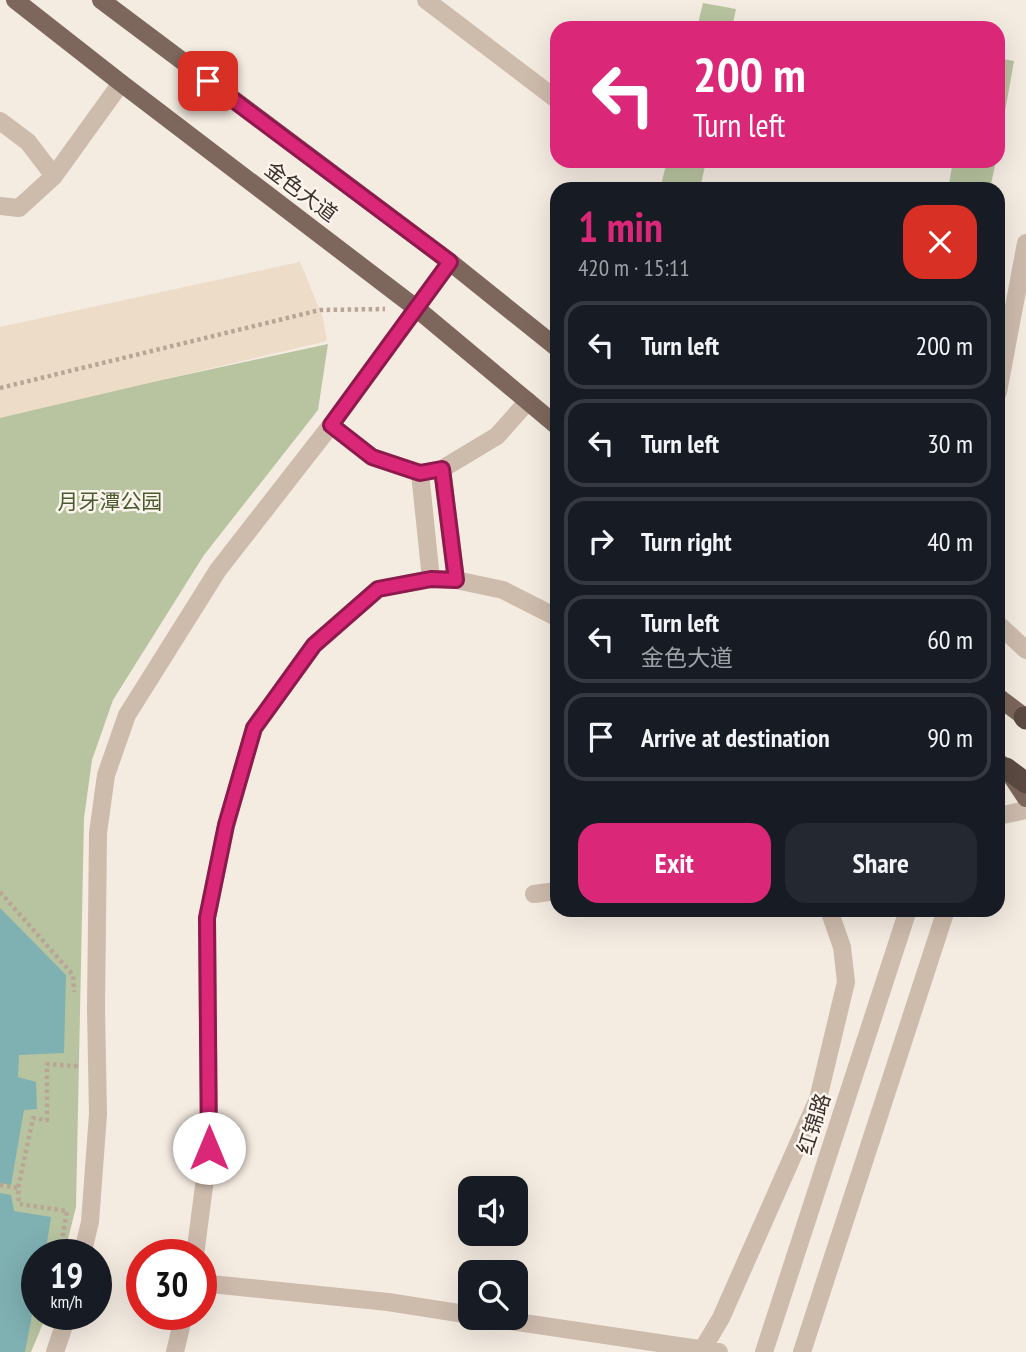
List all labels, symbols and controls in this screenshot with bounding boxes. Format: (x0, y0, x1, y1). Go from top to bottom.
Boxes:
text: 200 m (693, 42, 806, 106)
icon: left (578, 49, 669, 140)
pin (178, 51, 238, 111)
icon: arrive (189, 62, 227, 100)
text: Turn left (693, 104, 785, 146)
street label: 金色大道 (260, 156, 343, 228)
text: 1 min (578, 199, 663, 254)
button: close (903, 205, 977, 279)
text: 420 m · 15:11 (578, 253, 690, 282)
icon: left (582, 326, 620, 364)
text: Turn left (641, 329, 719, 362)
text: 200 m (915, 329, 973, 362)
icon: left (582, 424, 620, 462)
text: Turn left (641, 427, 719, 460)
text: 30 m (927, 427, 973, 460)
park label: 月牙潭公园 (58, 488, 163, 515)
icon: right (582, 522, 620, 560)
text: Turn right (641, 525, 732, 558)
text: 40 m (927, 525, 973, 558)
text: Turn left (641, 606, 719, 639)
icon: left (582, 620, 620, 658)
text: 60 m (927, 623, 973, 656)
text: 金色大道 (641, 643, 733, 672)
icon: arrive (582, 718, 620, 756)
text: Arrive at destination (641, 721, 830, 754)
text: 90 m (927, 721, 973, 754)
button: Exit (578, 823, 771, 903)
button: Share (785, 823, 977, 903)
street label: 红锦路 (791, 1090, 836, 1158)
position arrow (172, 1111, 246, 1185)
map controls (458, 1176, 528, 1330)
button: sound (458, 1176, 528, 1246)
speed limit sign: 30 (126, 1239, 217, 1330)
text: 19 (50, 1252, 83, 1298)
button: search (458, 1260, 528, 1330)
text: km/h (51, 1290, 82, 1313)

